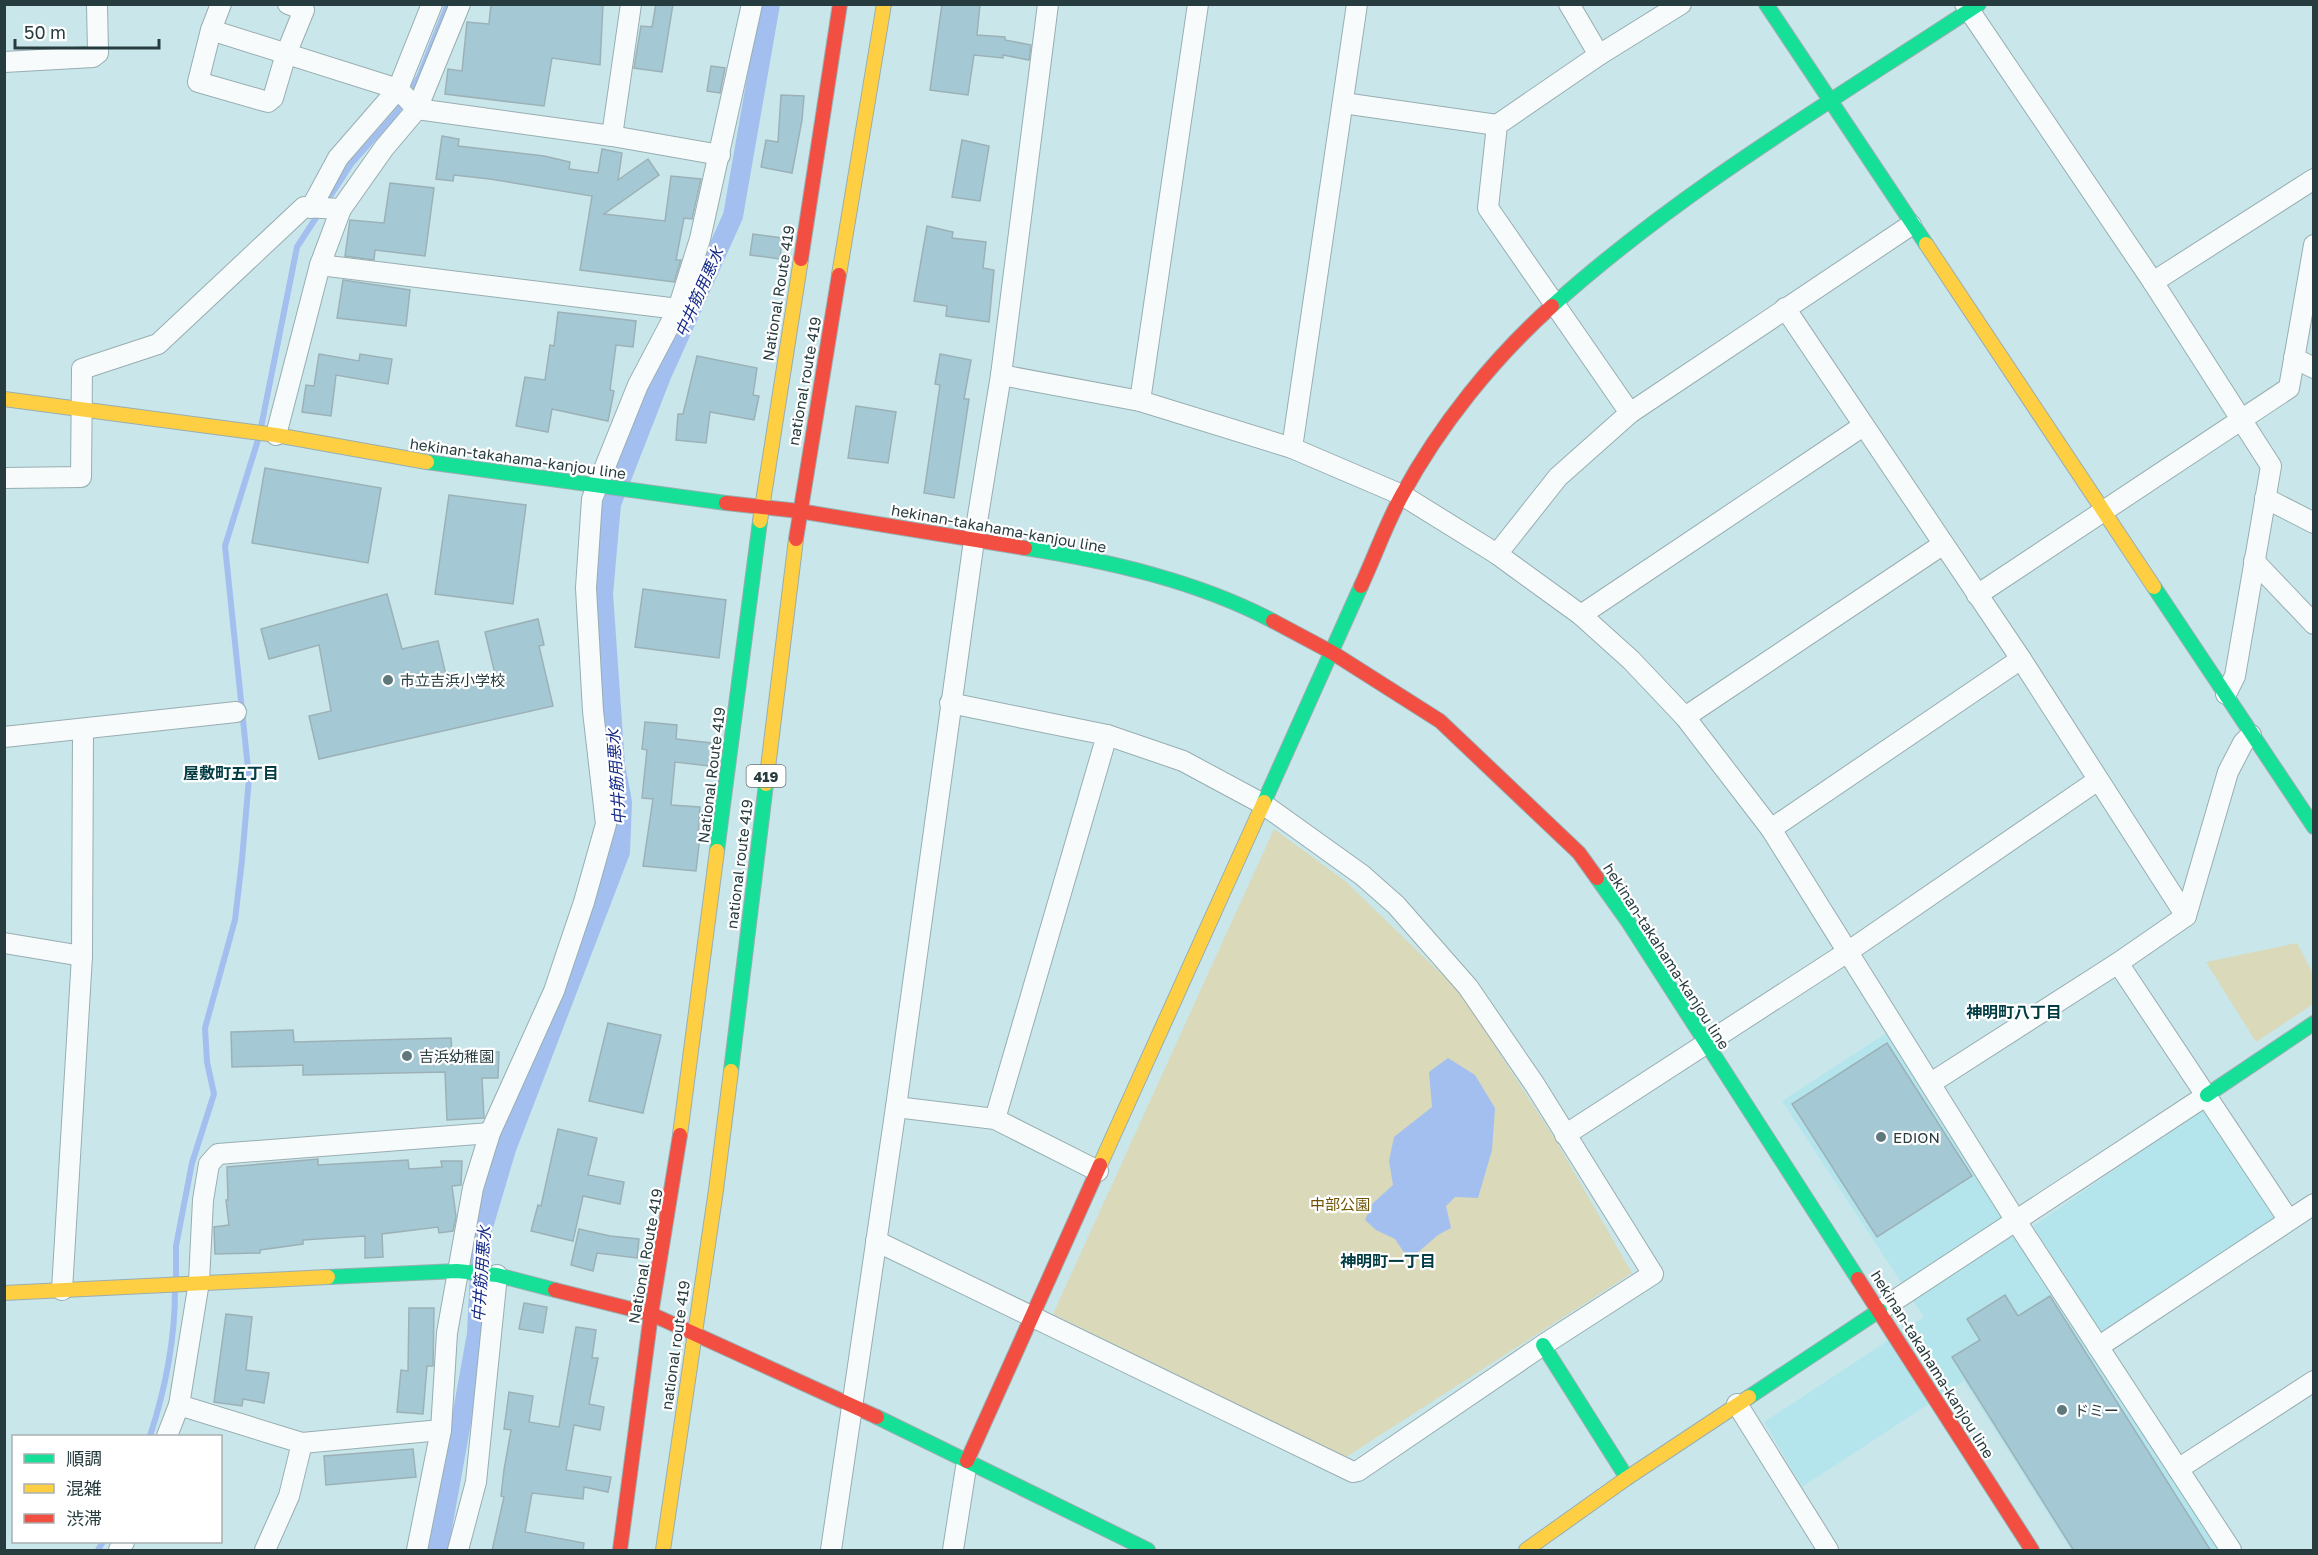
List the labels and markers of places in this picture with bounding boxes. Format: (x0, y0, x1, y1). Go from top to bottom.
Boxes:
place label: 市立吉浜小学校 (400, 671, 505, 689)
marker: 市立吉浜小学校 (381, 673, 395, 687)
place label: 吉浜幼稚園 (419, 1047, 494, 1065)
marker: 吉浜幼稚園 (400, 1049, 414, 1063)
place label: EDION (1893, 1128, 1940, 1146)
marker: EDION (1874, 1130, 1888, 1144)
place label: ドミー (2074, 1401, 2119, 1419)
marker: ドミー (2055, 1403, 2069, 1417)

